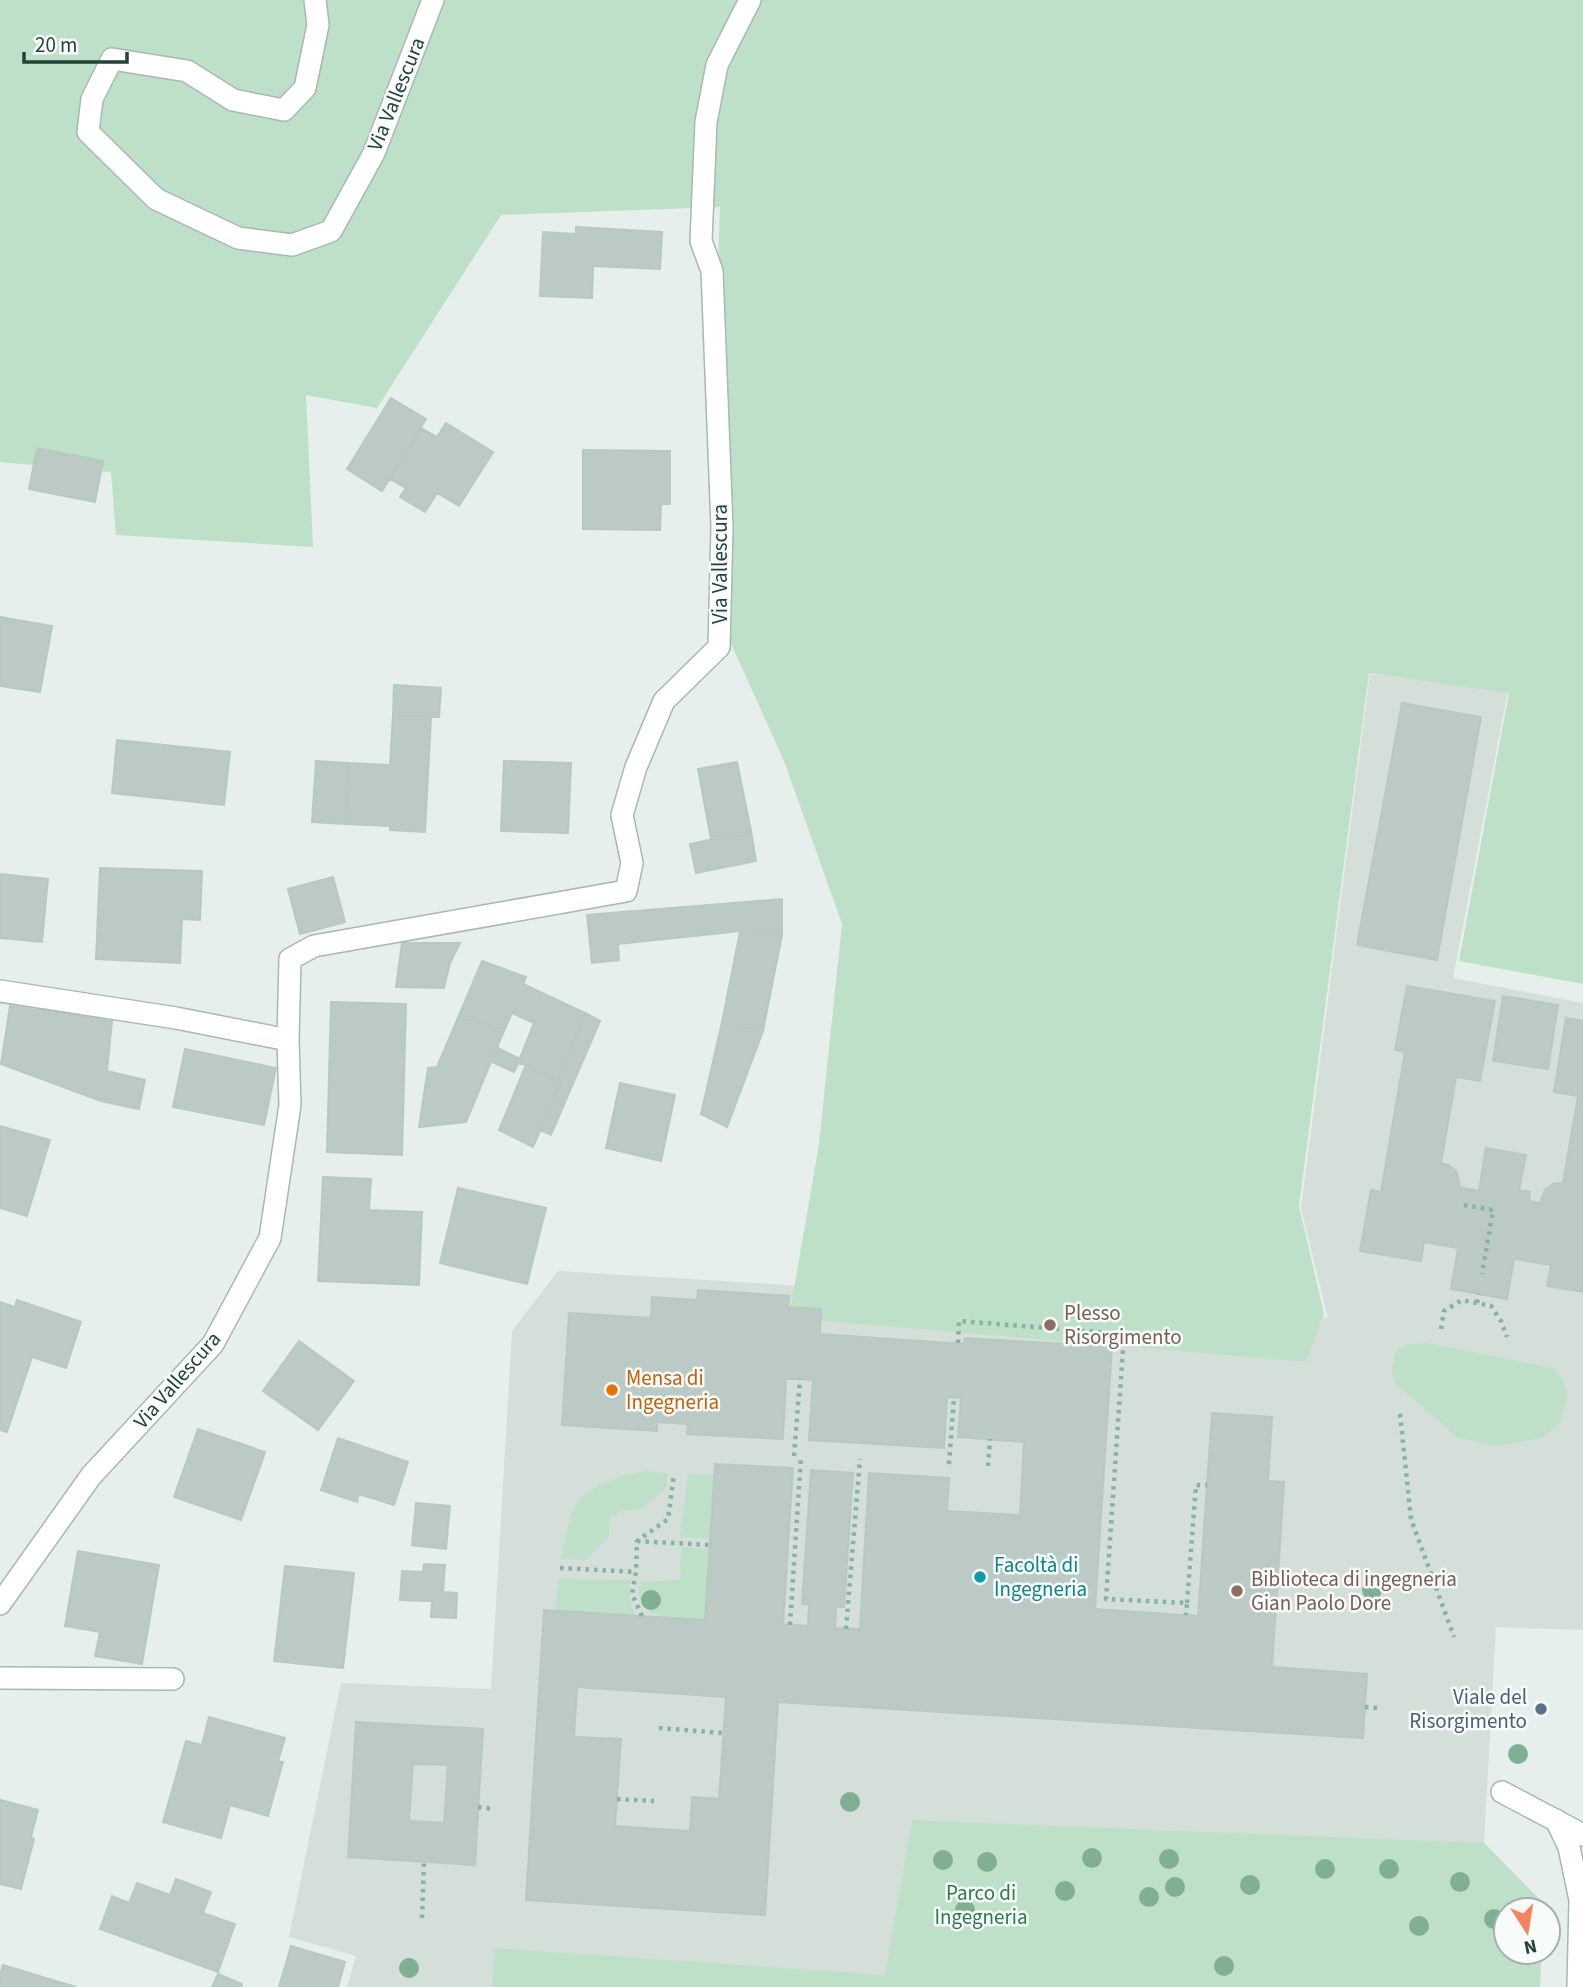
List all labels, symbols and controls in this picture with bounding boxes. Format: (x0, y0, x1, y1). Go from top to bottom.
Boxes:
scale bar (24, 21, 128, 65)
text: 20 m (35, 30, 77, 60)
street label: Via Vallescura (360, 33, 432, 155)
street label: Via Vallescura (705, 504, 735, 624)
place label: Plesso Risorgimento (1064, 1298, 1182, 1352)
marker: Plesso Risorgimento (1042, 1317, 1058, 1333)
street label: Via Vallescura (126, 1325, 228, 1435)
place label: Mensa di Ingegneria (626, 1363, 719, 1417)
marker: Mensa di Ingegneria (604, 1382, 620, 1398)
place label: Facoltà di Ingegneria (994, 1550, 1087, 1604)
place label: Biblioteca di ingegneria Gian Paolo Dore (1251, 1564, 1457, 1618)
marker: Facoltà di Ingegneria (972, 1569, 988, 1585)
marker: Biblioteca di ingegneria Gian Paolo Dore (1229, 1583, 1245, 1599)
place label: Viale del Risorgimento (1409, 1682, 1527, 1736)
marker: Viale del Risorgimento (1533, 1701, 1549, 1717)
park label: Parco di Ingegneria (934, 1878, 1028, 1932)
north arrow (1492, 1896, 1562, 1966)
text: N (1521, 1932, 1539, 1961)

